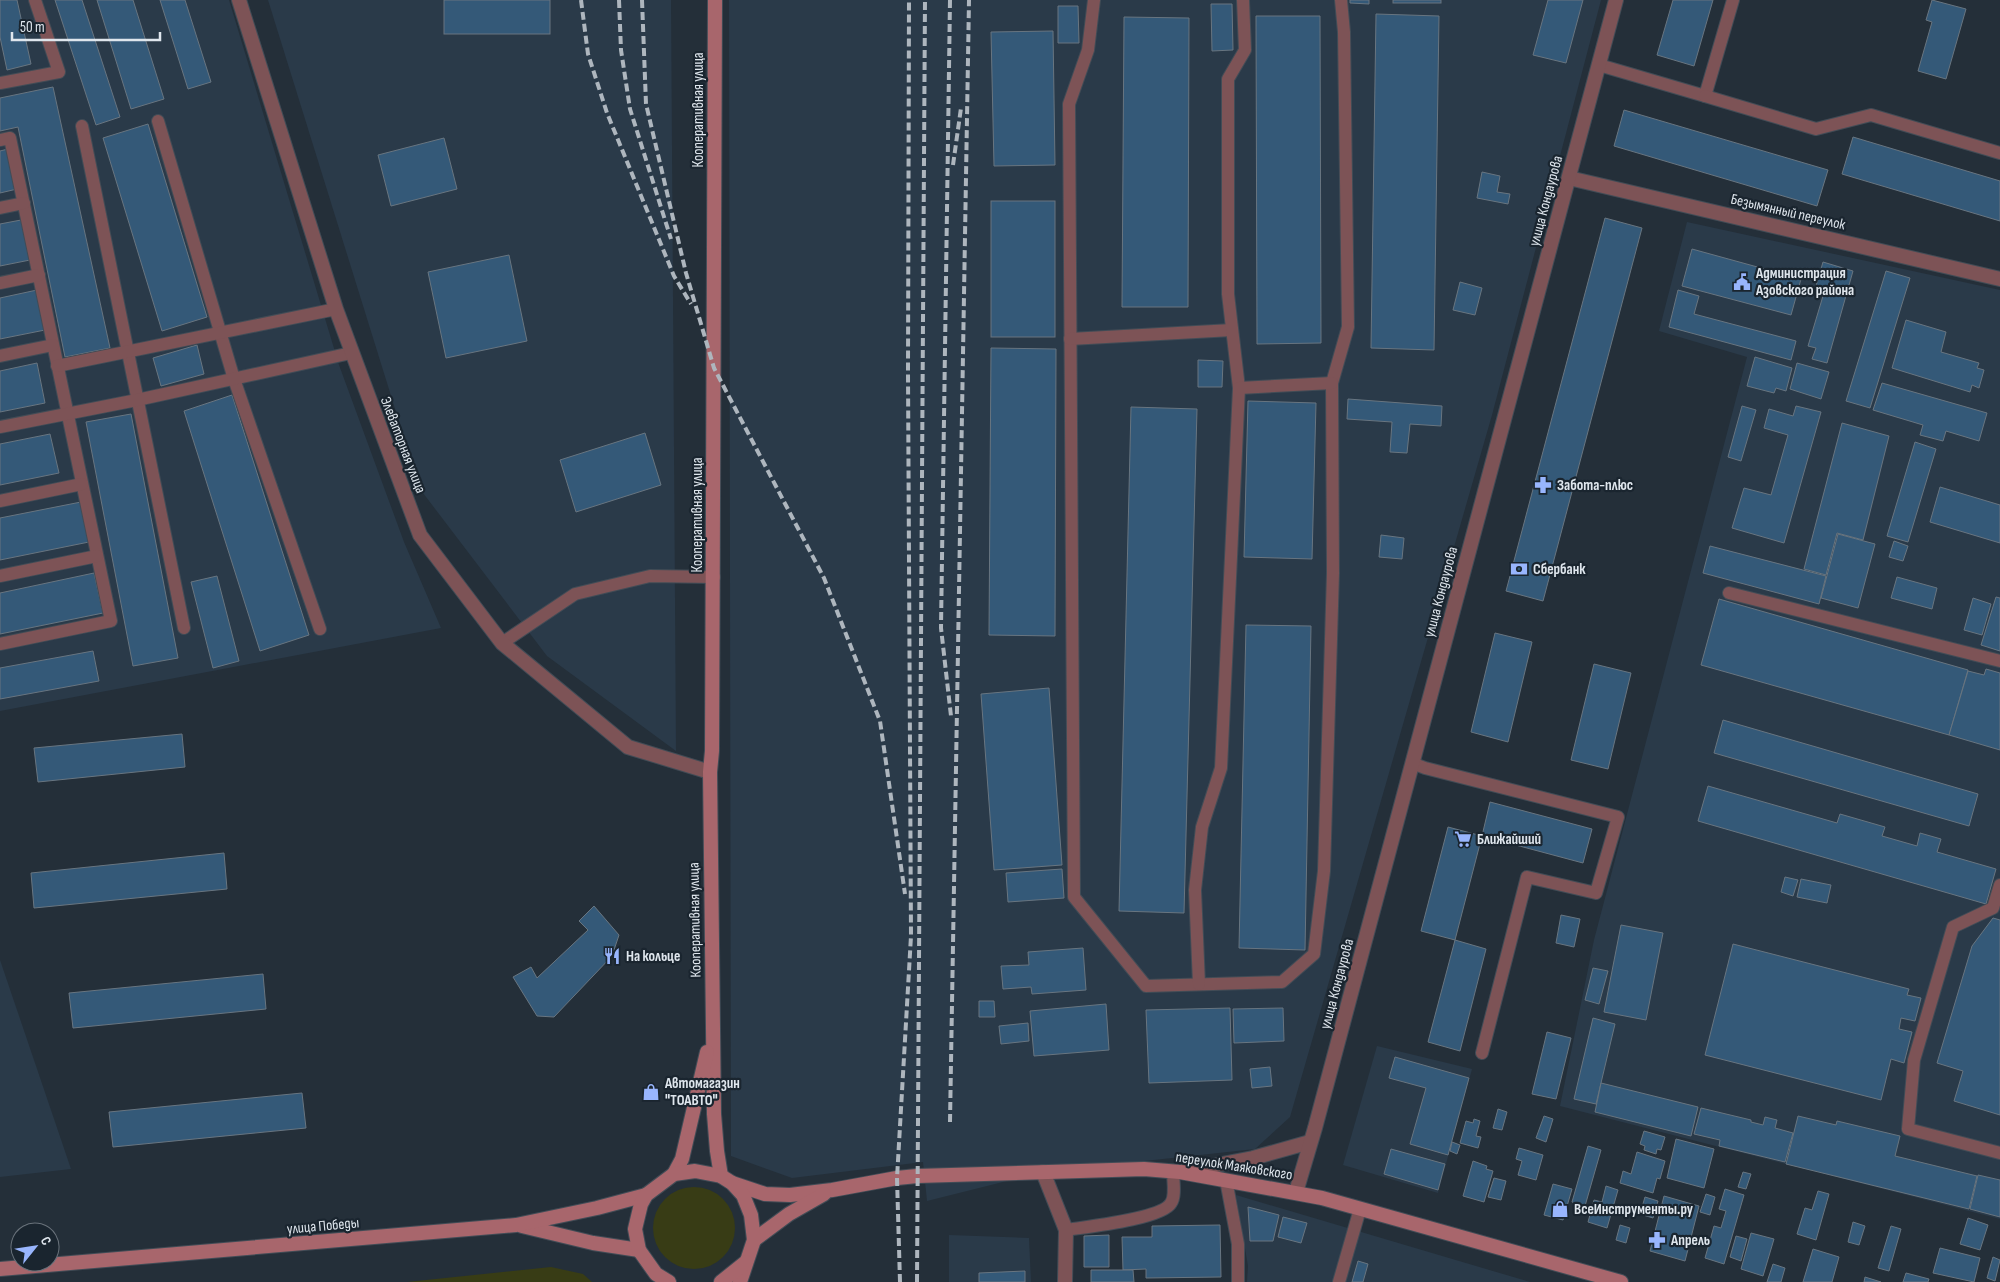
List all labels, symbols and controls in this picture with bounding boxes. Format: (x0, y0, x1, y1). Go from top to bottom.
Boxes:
scale bar (12, 10, 160, 42)
text: 50 m (20, 18, 45, 37)
street label: Кооперативная улица (689, 52, 708, 168)
street label: улица Кондаурова (1525, 153, 1567, 248)
street label: Безымянный переулок (1729, 190, 1848, 235)
place label: Администрация Азовского района (1755, 264, 1854, 300)
public building icon: Администрация Азовского района (1732, 272, 1752, 292)
street label: Элеваторная улица (376, 394, 430, 496)
street label: Кооперативная улица (688, 457, 707, 573)
pharmacy icon: Забота-плюс (1533, 475, 1553, 495)
place label: Забота-плюс (1557, 476, 1633, 495)
street label: улица Кондаурова (1420, 544, 1462, 639)
bank icon: Сбербанк (1509, 559, 1529, 579)
place label: Сбербанк (1533, 560, 1586, 579)
supermarket icon: Ближайший (1453, 829, 1473, 849)
place label: Ближайший (1477, 830, 1541, 849)
street label: Кооперативная улица (684, 862, 706, 978)
street label: улица Кондаурова (1316, 936, 1358, 1031)
restaurant icon: На кольце (602, 946, 622, 966)
place label: На кольце (626, 947, 680, 966)
place label: Автомагазин "ТОАВТО" (664, 1074, 740, 1110)
shop icon: Автомагазин "ТОАВТО" (641, 1082, 661, 1102)
street label: переулок Маяковского (1174, 1147, 1294, 1185)
shop icon: ВсеИнструменты.ру (1550, 1199, 1570, 1219)
place label: ВсеИнструменты.ру (1574, 1200, 1694, 1219)
street label: улица Победы (286, 1213, 360, 1239)
north arrow (10, 1222, 60, 1272)
pharmacy icon: Апрель (1647, 1230, 1667, 1250)
place label: Апрель (1670, 1231, 1710, 1250)
text: С (37, 1233, 55, 1248)

